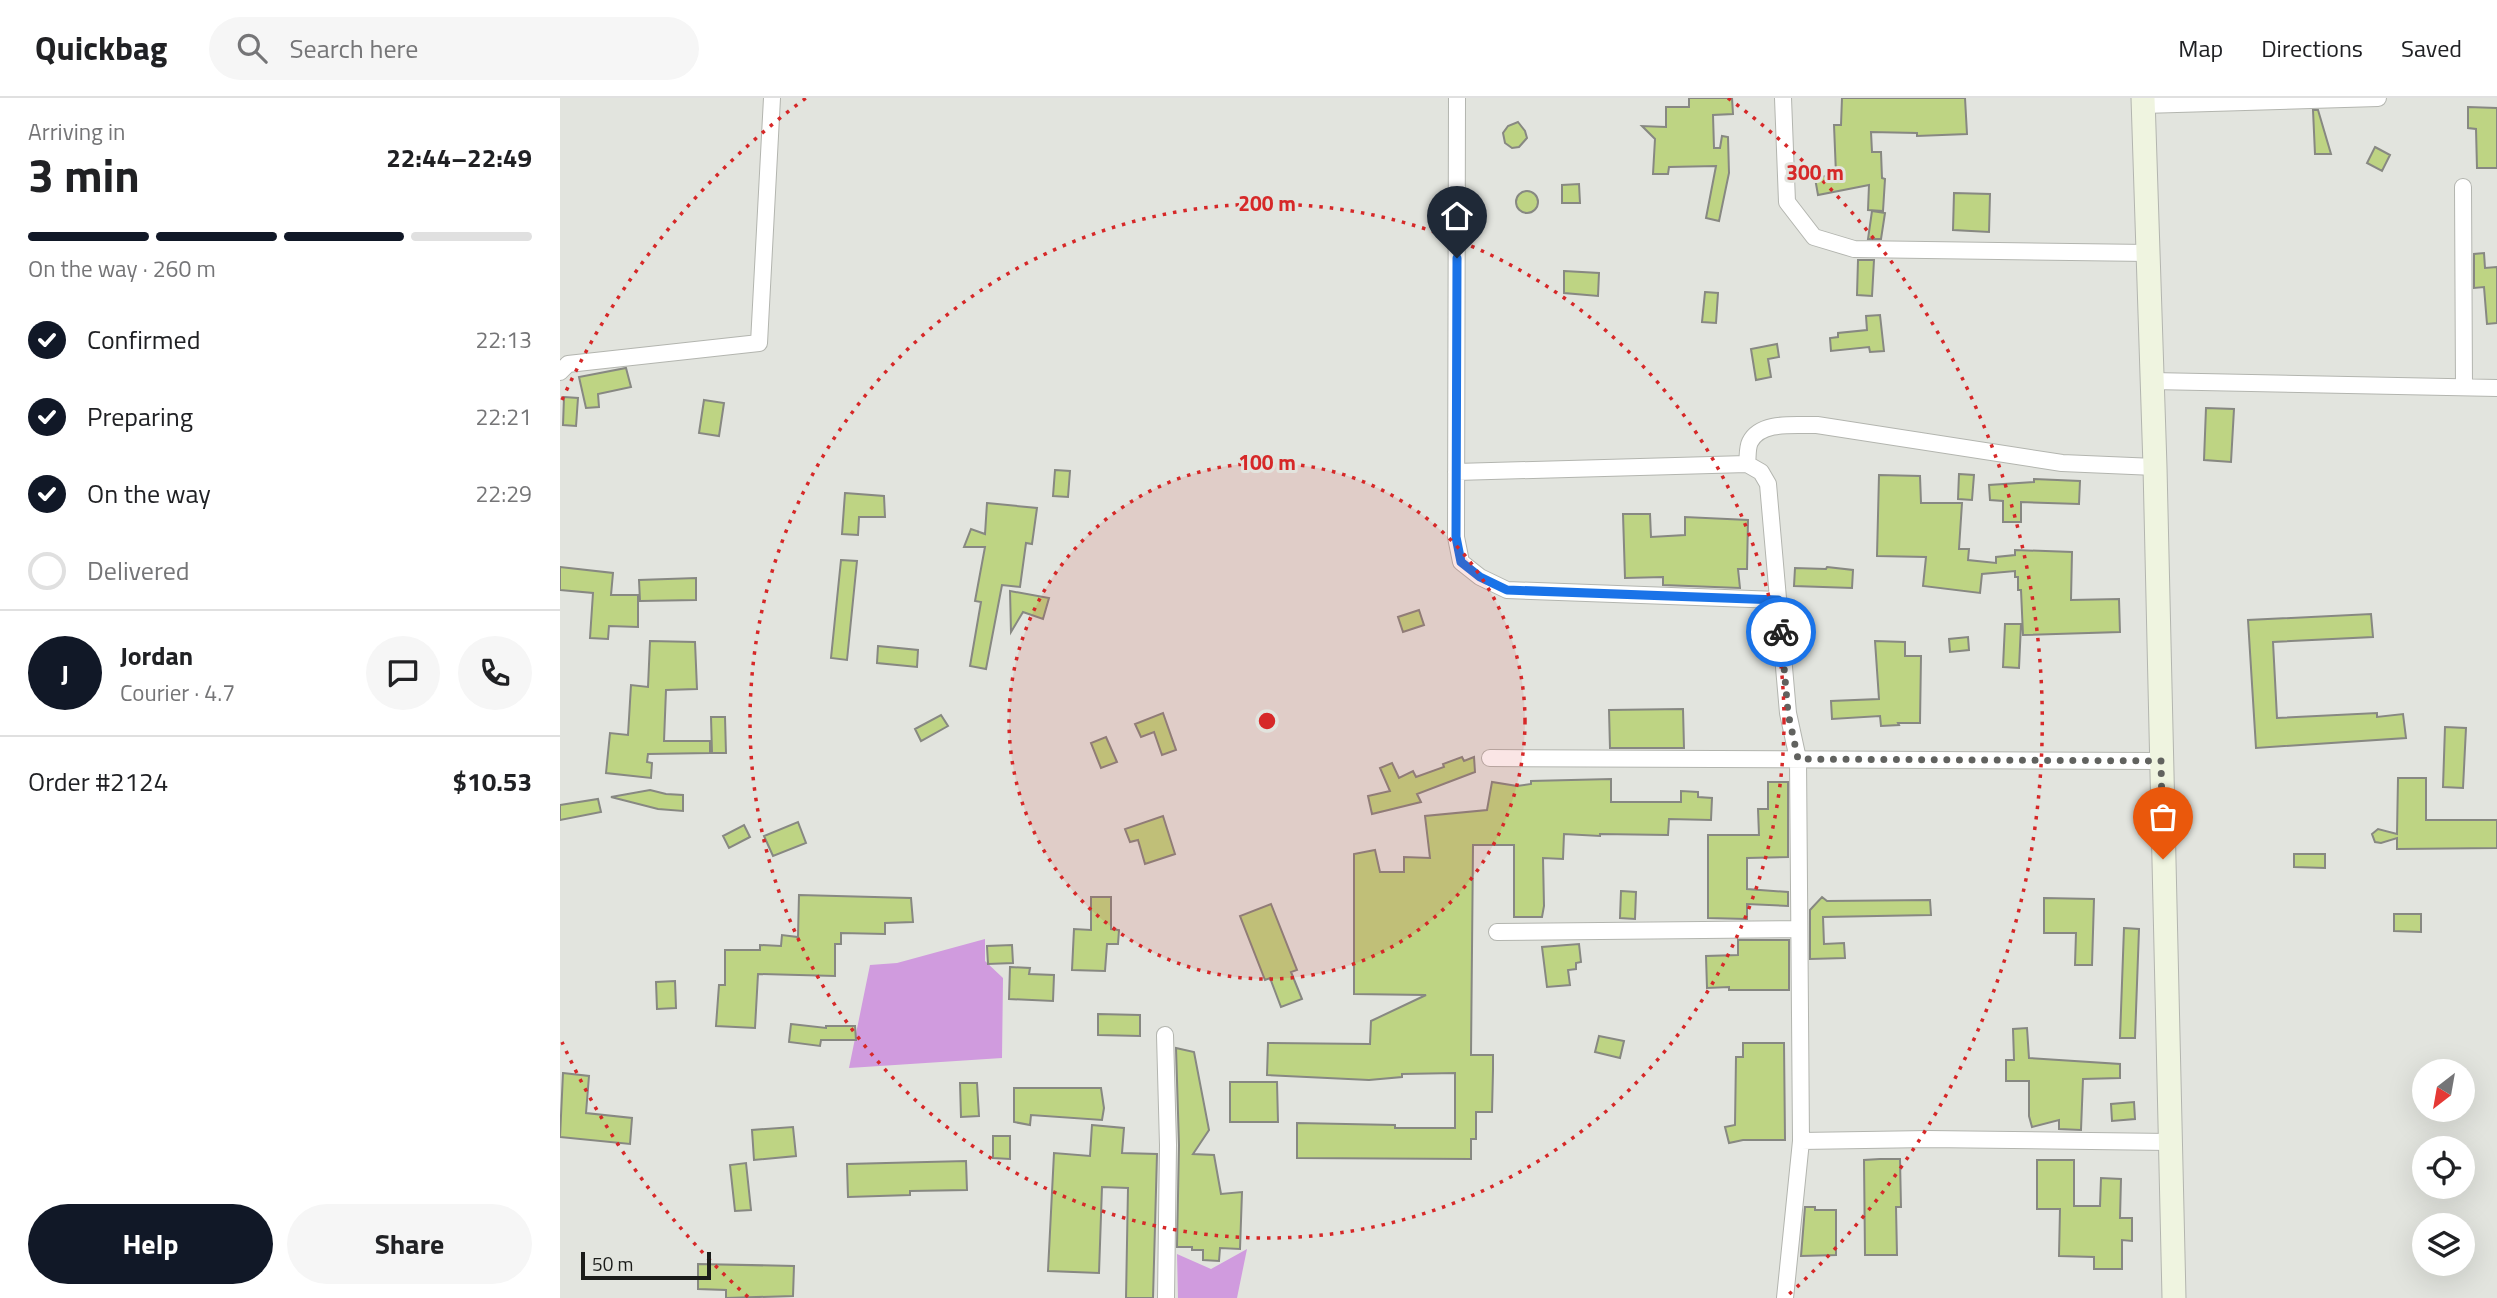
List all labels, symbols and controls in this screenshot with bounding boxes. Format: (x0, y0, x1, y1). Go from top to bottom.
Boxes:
search box (209, 17, 699, 80)
text: Quickbag (35, 23, 167, 73)
icon: search (233, 29, 271, 67)
text: Search here (289, 29, 418, 68)
text: Map (2178, 30, 2223, 66)
text: Directions (2261, 30, 2363, 66)
text: Saved (2401, 30, 2462, 66)
text: Arriving in (28, 114, 125, 149)
text: 22:44–22:49 (386, 138, 532, 177)
text: 3 min (28, 140, 140, 210)
text: 300 m (1786, 156, 1844, 188)
pin (1427, 186, 1487, 258)
text: 200 m (1238, 187, 1296, 219)
icon: home (1438, 197, 1476, 235)
text: On the way · 260 m (28, 251, 216, 286)
text: Confirmed (87, 320, 201, 359)
icon: check (28, 321, 66, 359)
text: 22:13 (475, 322, 532, 357)
text: Preparing (87, 397, 193, 436)
icon: check (28, 398, 66, 436)
text: 22:21 (475, 399, 532, 434)
text: 100 m (1238, 446, 1296, 478)
text: On the way (87, 474, 211, 513)
icon: check (28, 475, 66, 513)
text: 22:29 (475, 476, 532, 511)
text: Delivered (87, 551, 190, 590)
courier (1746, 597, 1816, 667)
icon: bike (1762, 613, 1800, 651)
text: Jordan (120, 636, 193, 675)
button: chat (366, 636, 440, 710)
button: phone (458, 636, 532, 710)
text: J (61, 654, 69, 693)
text: Courier · 4.7 (120, 675, 235, 710)
centre of rings (1255, 709, 1279, 733)
text: Order #2124 (28, 762, 168, 801)
text: $10.53 (453, 762, 532, 801)
pin (2133, 787, 2193, 859)
icon: bag (2144, 798, 2182, 836)
north arrow (2412, 1059, 2474, 1122)
map controls (2412, 1059, 2475, 1276)
button: locate (2412, 1136, 2475, 1199)
button: Help (28, 1204, 273, 1284)
button: Share (287, 1204, 532, 1284)
button: layers (2412, 1213, 2475, 1276)
scale bar (581, 1249, 710, 1281)
text: 50 m (592, 1249, 633, 1278)

